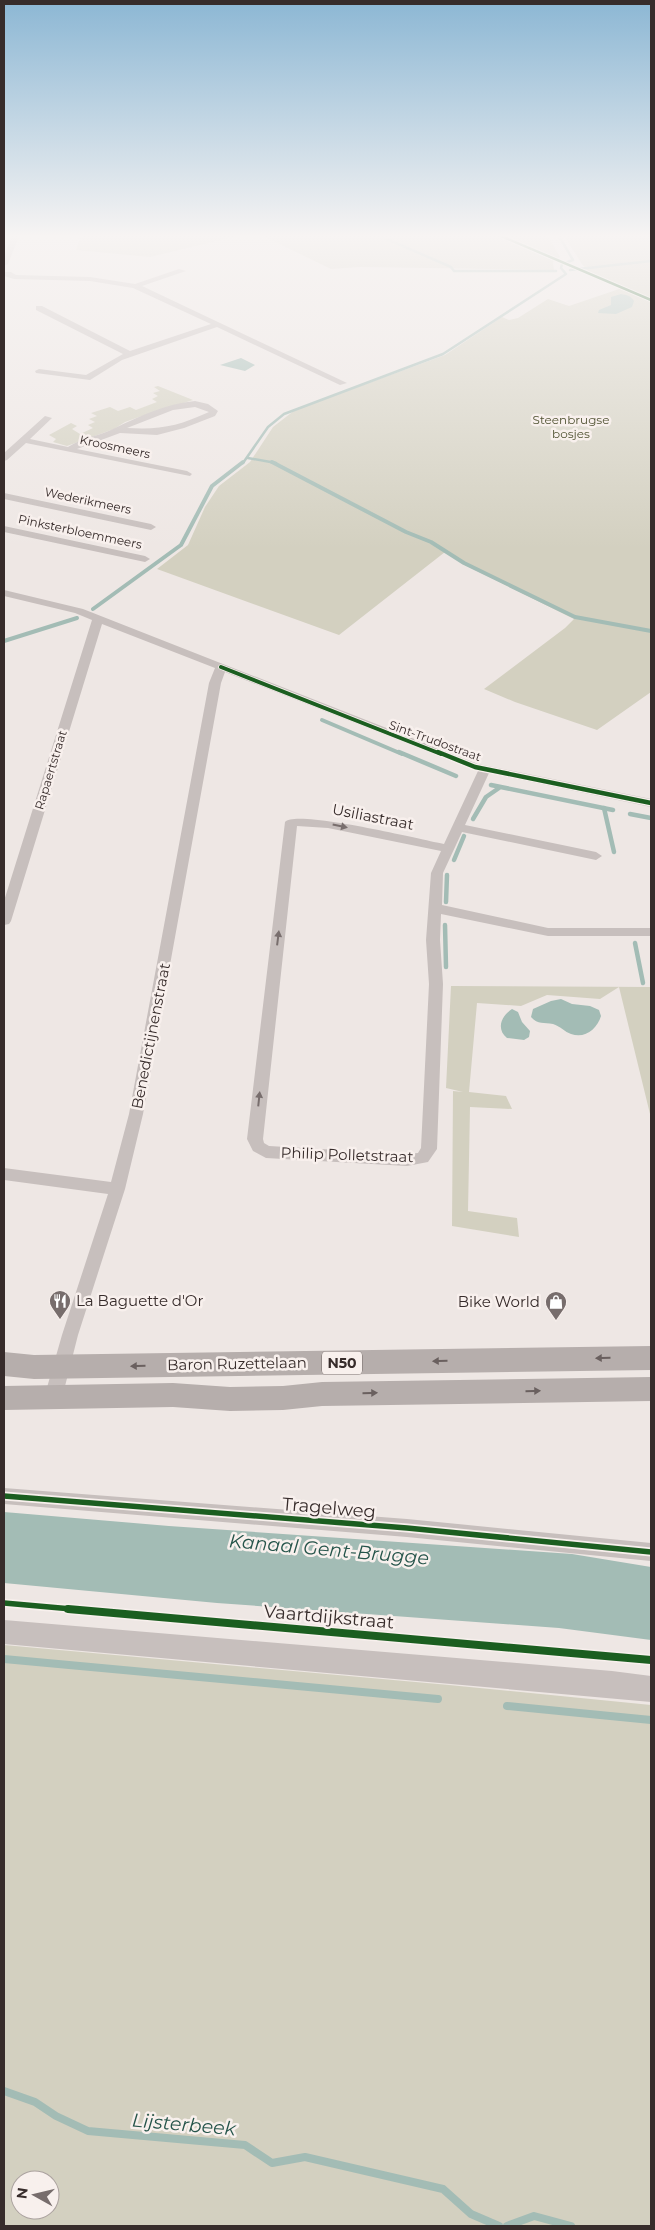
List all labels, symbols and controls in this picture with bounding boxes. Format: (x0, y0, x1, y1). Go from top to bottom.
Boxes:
park label: Steenbrugse bosjes (533, 412, 609, 441)
street label: Kroosmeers (78, 432, 152, 461)
street label: Wederikmeers (43, 484, 133, 517)
street label: Pinksterbloemmeers (17, 511, 143, 552)
street label: Sint-Trudostraat (387, 717, 483, 764)
street label: Rapaertstraat (31, 728, 70, 811)
street label: Usiliastraat (331, 799, 416, 834)
one-way arrow (332, 822, 347, 830)
one-way arrow (274, 929, 282, 945)
street label: Benedictijnenstraat (127, 961, 174, 1111)
one-way arrow (255, 1091, 263, 1107)
street label: Philip Polletstraat (280, 1143, 414, 1166)
restaurant icon: La Baguette d'Or (48, 1289, 72, 1320)
shop icon: Bike World (544, 1290, 568, 1321)
place label: La Baguette d'Or (76, 1291, 203, 1310)
place label: Bike World (458, 1292, 540, 1311)
road number: N50 (322, 1352, 362, 1375)
street label: Baron Ruzettelaan (167, 1353, 307, 1374)
one-way arrow (594, 1355, 610, 1363)
one-way arrow (432, 1357, 448, 1365)
one-way arrow (129, 1362, 145, 1370)
one-way arrow (525, 1387, 541, 1395)
one-way arrow (363, 1389, 379, 1397)
street label: Tragelweg (281, 1493, 377, 1523)
water label: Kanaal Gent-Brugge (228, 1529, 430, 1570)
street label: Vaartdijkstraat (263, 1600, 395, 1634)
water label: Lijsterbeek (131, 2108, 238, 2141)
north arrow (10, 2170, 60, 2220)
text: N (12, 2186, 32, 2200)

